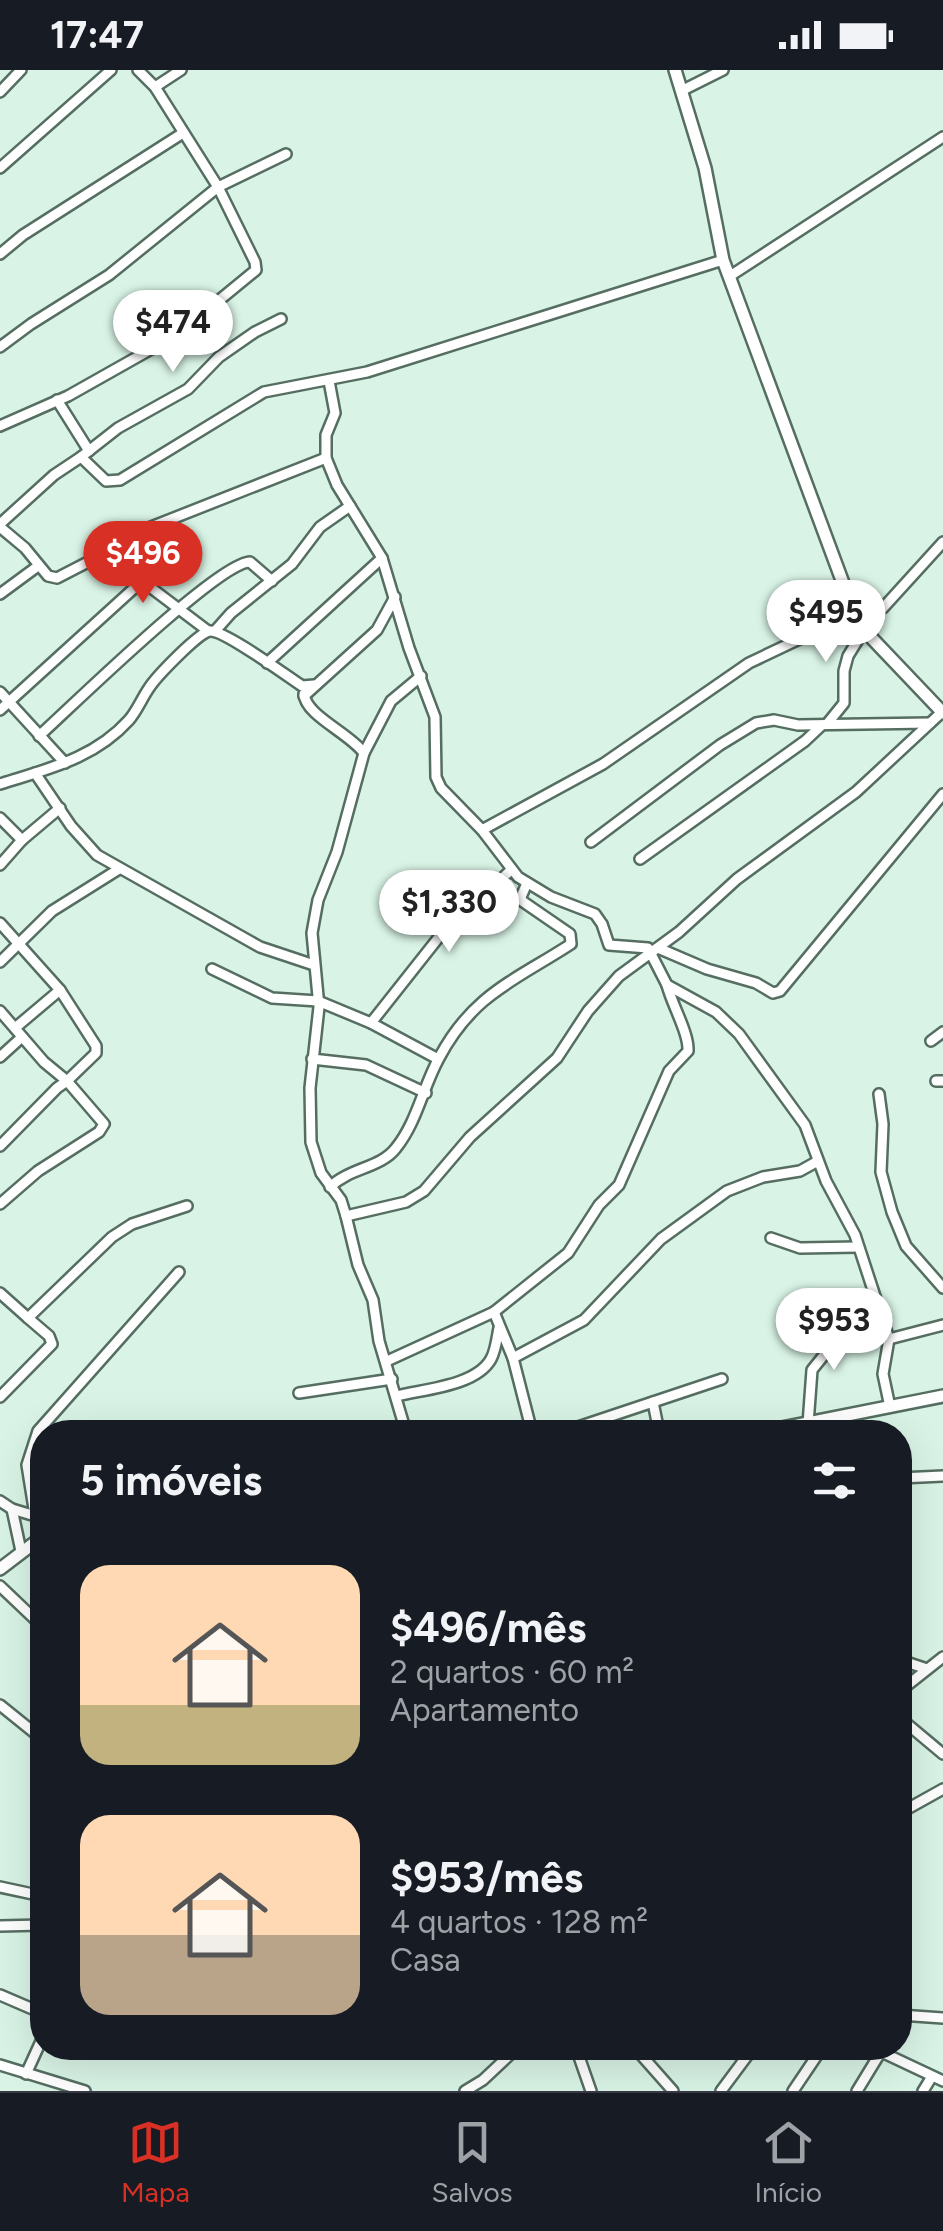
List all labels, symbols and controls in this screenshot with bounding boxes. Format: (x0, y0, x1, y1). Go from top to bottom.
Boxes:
text: 17:47 (50, 12, 144, 58)
pin: $474 (114, 290, 232, 375)
text: $474 (135, 303, 211, 341)
pin: $496 (84, 521, 202, 606)
text: $496 (105, 534, 181, 572)
pin: $495 (767, 580, 885, 665)
text: $495 (788, 593, 864, 631)
pin: $1,330 (368, 870, 530, 955)
text: $1,330 (401, 883, 497, 921)
pin: $953 (775, 1288, 893, 1373)
text: $953 (798, 1301, 870, 1339)
icon: filters (807, 1453, 862, 1508)
text: 5 imóveis (80, 1455, 262, 1506)
text: $496/mês (390, 1602, 586, 1653)
icon: home (160, 1605, 280, 1725)
text: 2 quartos · 60 m² (390, 1653, 634, 1691)
text: Apartamento (390, 1691, 579, 1729)
text: $953/mês (390, 1852, 583, 1903)
icon: home (160, 1855, 280, 1975)
text: 4 quartos · 128 m² (390, 1903, 648, 1941)
text: Casa (390, 1941, 461, 1979)
tab: Mapa (121, 2115, 190, 2209)
tab: Salvos (432, 2115, 513, 2209)
tab: Início (754, 2115, 822, 2209)

